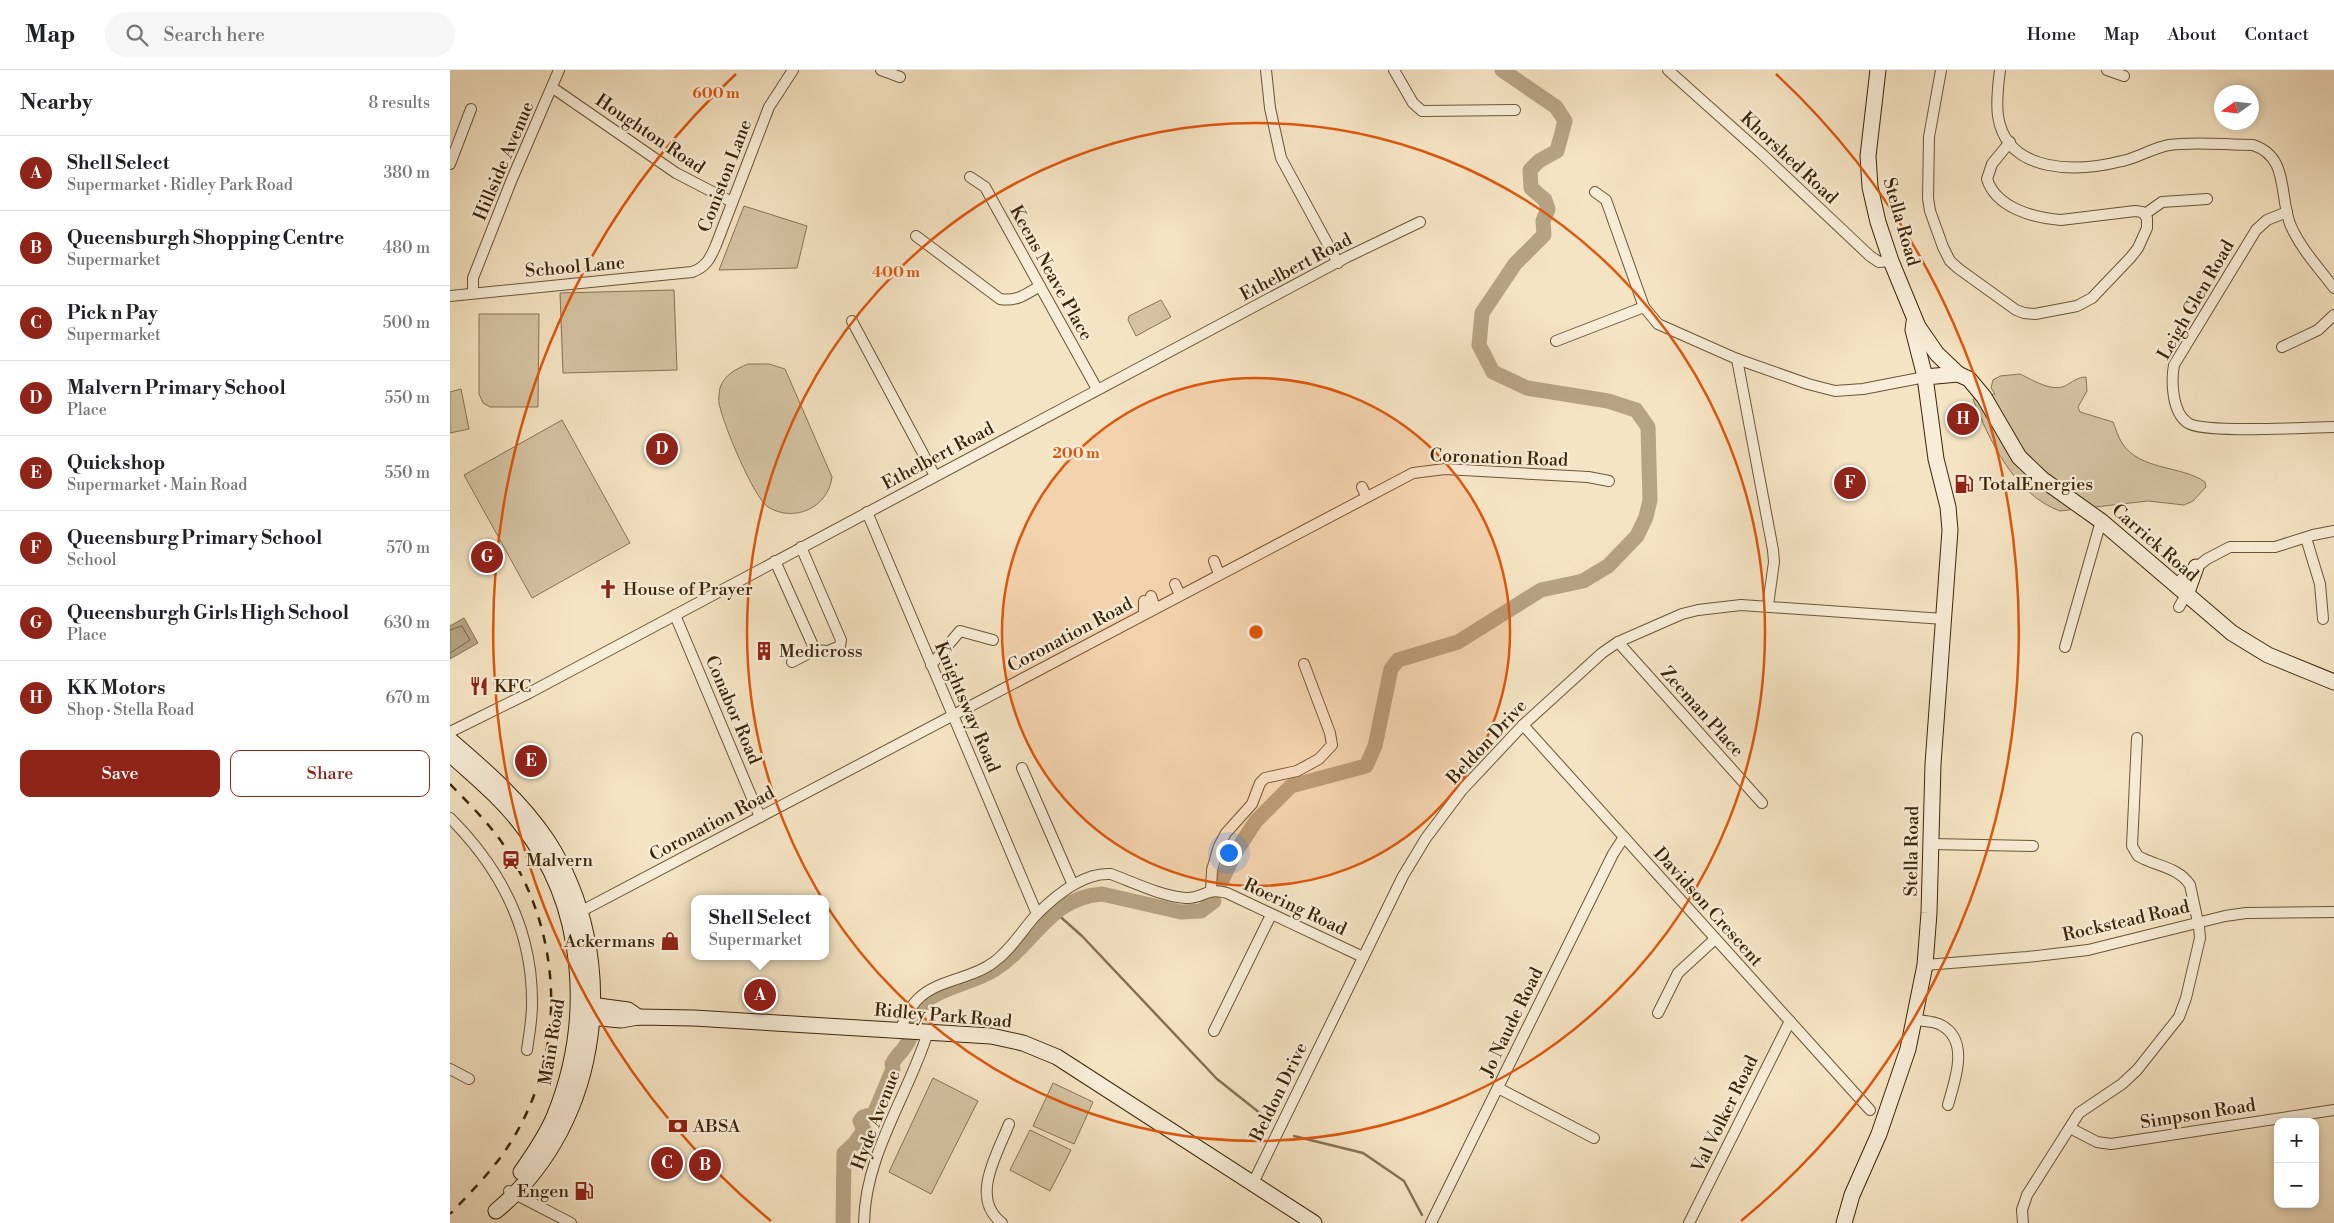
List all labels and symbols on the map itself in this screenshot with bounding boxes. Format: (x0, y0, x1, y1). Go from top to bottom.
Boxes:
text: 600 m (692, 84, 740, 103)
north arrow (2214, 85, 2259, 130)
street label: Houghton Road (591, 89, 710, 180)
street label: Hillside Avenue (469, 98, 539, 224)
street label: Khorshed Road (1735, 107, 1843, 210)
street label: Coniston Lane (693, 116, 757, 236)
street label: Stella Road (1877, 175, 1925, 270)
street label: Keens Neave Place (1004, 201, 1098, 345)
street label: Ethelbert Road (1236, 227, 1357, 306)
street label: Leigh Glen Road (2152, 235, 2240, 364)
street label: School Lane (524, 251, 626, 283)
text: 400 m (872, 263, 920, 282)
pin: H (1947, 400, 1979, 438)
street label: Ethelbert Road (878, 416, 999, 495)
pin: D (646, 430, 678, 468)
text: 200 m (1052, 444, 1100, 463)
street label: Coronation Road (1429, 444, 1569, 472)
pin: F (1834, 464, 1866, 502)
fuel station icon: TotalEnergies (1953, 473, 1975, 495)
place label: TotalEnergies (1979, 473, 2093, 496)
street label: Carrick Road (2107, 499, 2204, 587)
pin: G (471, 538, 503, 576)
church icon: House of Prayer (597, 578, 619, 600)
place label: House of Prayer (623, 578, 753, 601)
street label: Coronation Road (1003, 592, 1137, 678)
centre of rings (1247, 623, 1265, 641)
street label: Knightsway Road (929, 638, 1005, 777)
building icon: Medicross (753, 640, 775, 662)
place label: Medicross (779, 640, 863, 663)
street label: Conabor Road (700, 652, 767, 769)
street label: Zeeman Place (1655, 662, 1749, 762)
restaurant icon: KFC (468, 675, 490, 697)
place label: KFC (494, 675, 531, 698)
street label: Beldon Drive (1441, 695, 1532, 790)
pin: E (515, 742, 547, 780)
street label: Coronation Road (645, 781, 779, 867)
street label: Stella Road (1900, 805, 1924, 897)
your location (1216, 840, 1242, 866)
street label: Davidson Crescent (1648, 843, 1768, 972)
station icon: Malvern (500, 849, 522, 871)
place label: Malvern (526, 849, 593, 872)
street label: Roering Road (1240, 873, 1351, 941)
street label: Rockstead Road (2060, 895, 2193, 947)
place label: Ackermans (563, 930, 655, 953)
shop icon: Ackermans (659, 930, 681, 952)
street label: Jo Naude Road (1475, 963, 1549, 1081)
pin: A (744, 976, 776, 1014)
street label: Main Road (534, 996, 570, 1087)
street label: Ridley Park Road (873, 999, 1014, 1034)
street label: Beldon Drive (1245, 1039, 1313, 1146)
street label: Val Volker Road (1686, 1051, 1764, 1177)
street label: Hyde Avenue (846, 1067, 906, 1173)
street label: Simpson Road (2139, 1093, 2258, 1134)
bank icon: ABSA (667, 1115, 689, 1137)
place label: ABSA (692, 1115, 741, 1138)
pin: C (651, 1144, 683, 1182)
pin: B (689, 1146, 721, 1184)
place label: Engen (517, 1180, 569, 1203)
fuel station icon: Engen (573, 1180, 595, 1202)

